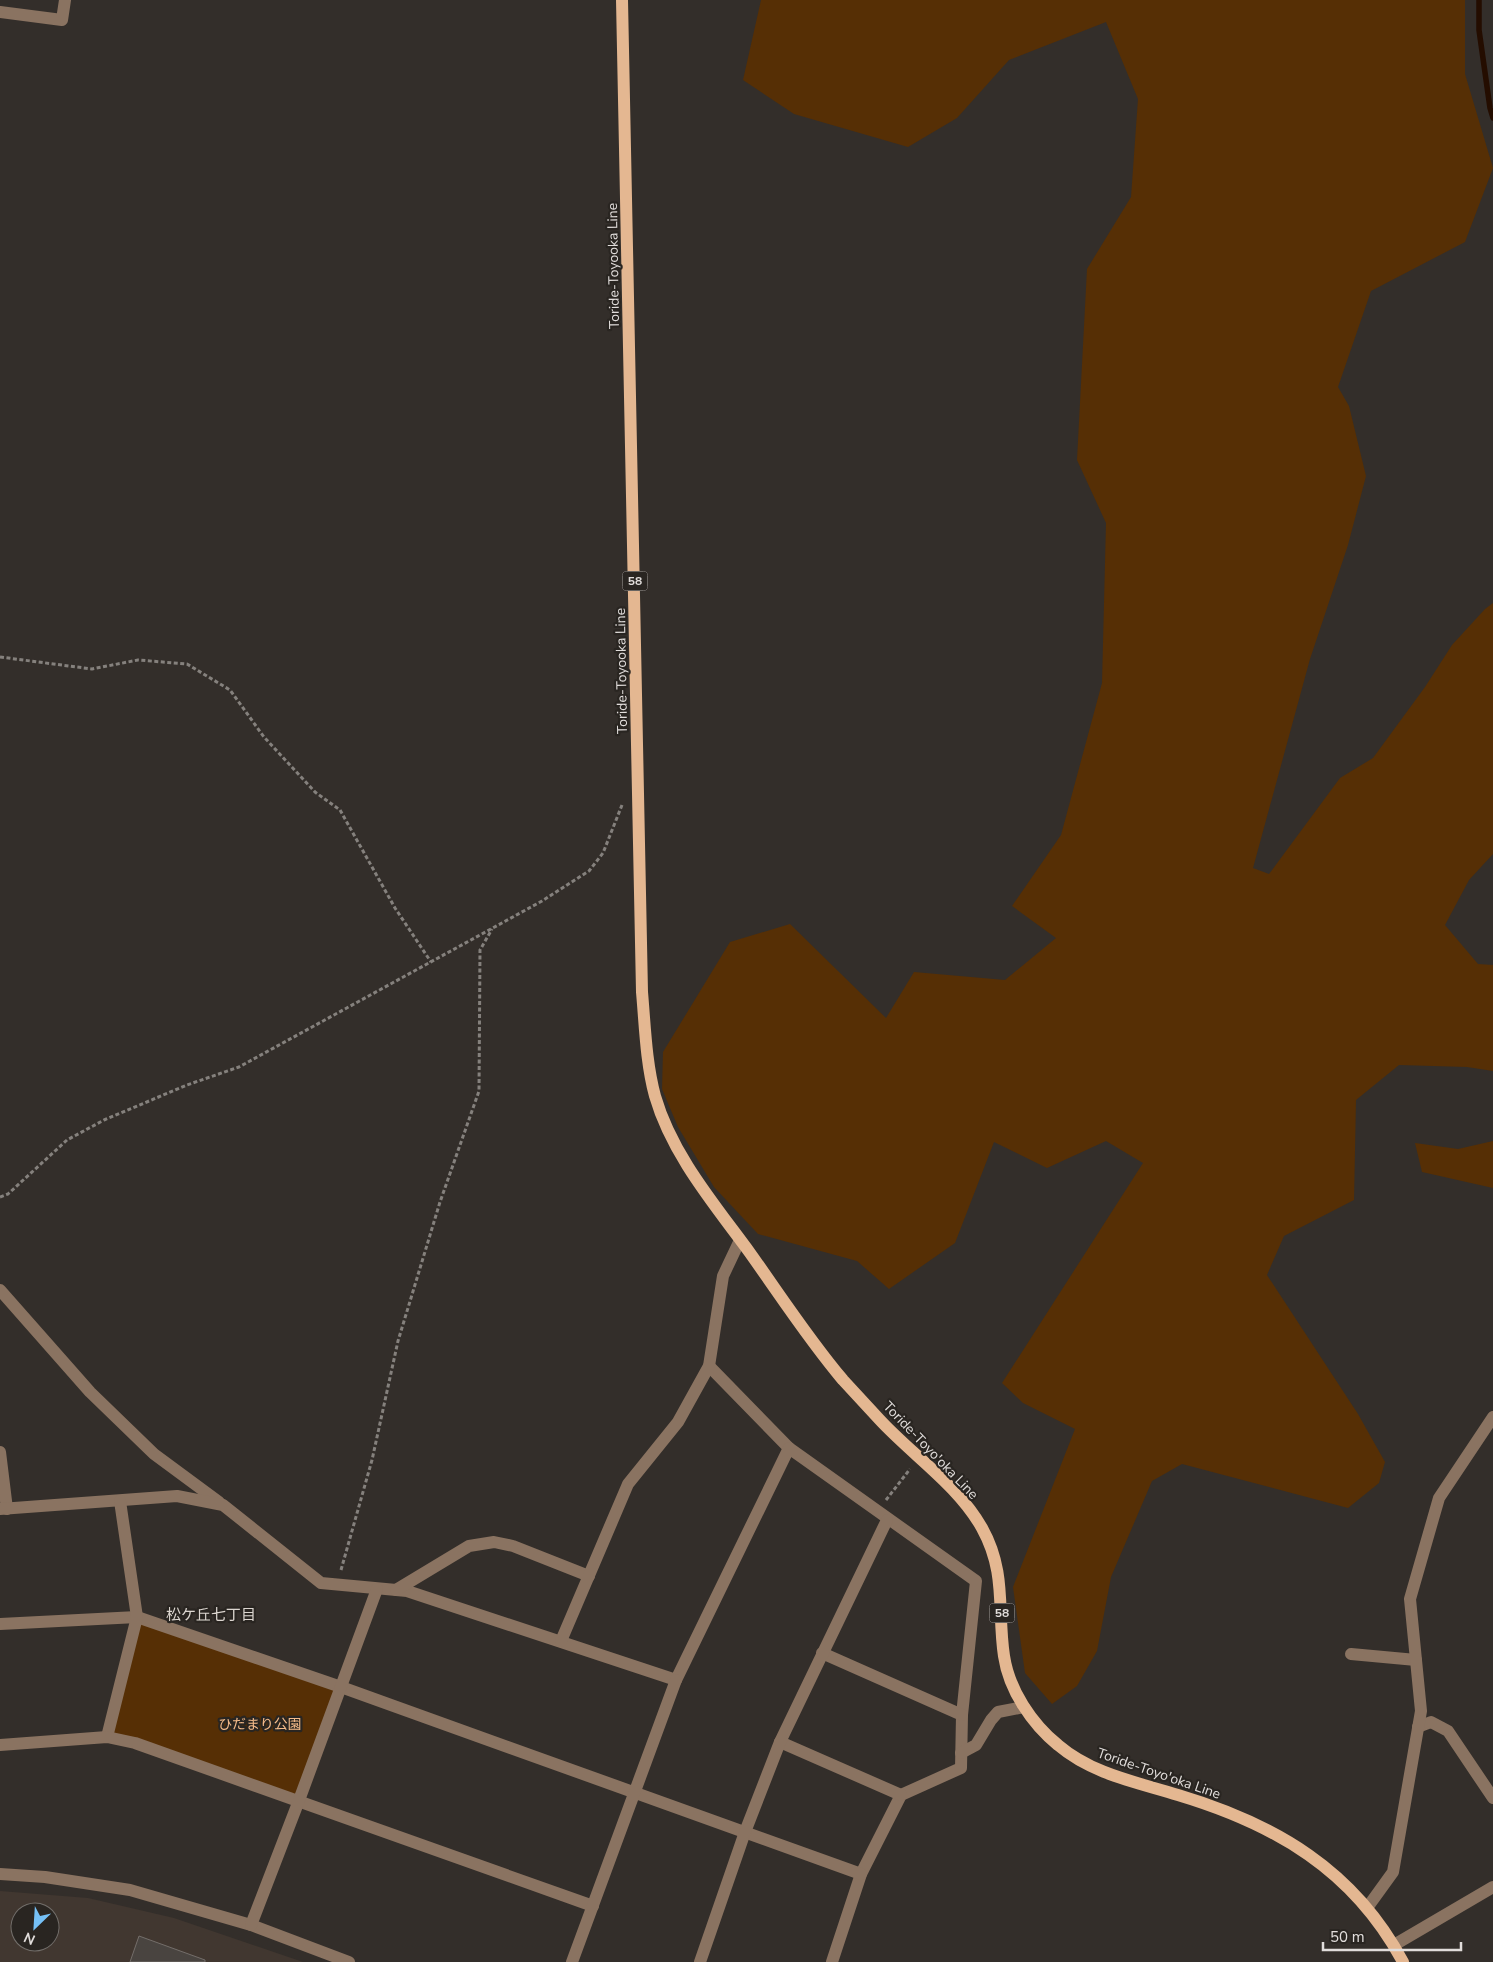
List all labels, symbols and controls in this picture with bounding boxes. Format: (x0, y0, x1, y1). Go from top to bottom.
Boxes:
street label: Toride-Toyooka Line (603, 203, 624, 329)
road number: 58 (622, 572, 648, 590)
street label: Toride-Toyooka Line (611, 608, 632, 734)
street label: Toride-Toyo'oka Line (879, 1397, 982, 1504)
road number: 58 (990, 1604, 1014, 1622)
district label: 松ケ丘七丁目 (166, 1605, 256, 1625)
park label: ひだまり公園 (218, 1715, 302, 1734)
street label: Toride-Toyo'oka Line (1095, 1743, 1223, 1804)
north arrow (10, 1902, 60, 1952)
scale bar (1323, 1920, 1460, 1952)
text: 50 m (1330, 1927, 1365, 1947)
text: N (21, 1928, 38, 1949)

